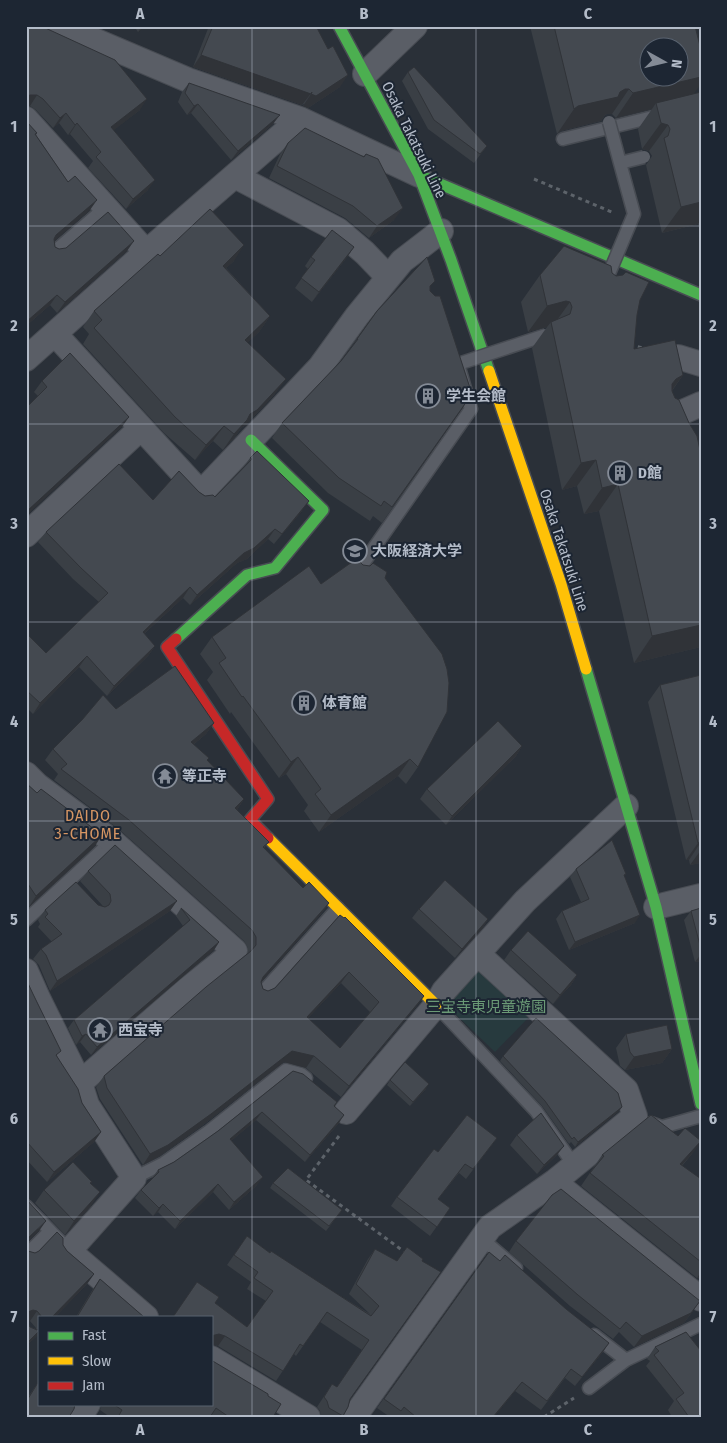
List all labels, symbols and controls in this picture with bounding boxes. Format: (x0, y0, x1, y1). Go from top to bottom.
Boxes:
text: A (135, 4, 145, 23)
text: B (360, 4, 369, 23)
text: C (584, 4, 593, 23)
north arrow (640, 38, 690, 88)
text: N (667, 58, 685, 69)
street label: Osaka Takatsuki Line (378, 79, 450, 201)
text: 1 (11, 117, 17, 136)
text: 1 (710, 117, 716, 136)
text: 2 (9, 316, 18, 335)
text: 2 (708, 316, 717, 335)
building icon: 学生会館 (415, 383, 441, 409)
place label: 学生会館 (446, 387, 506, 405)
building icon: D館 (607, 460, 633, 486)
place label: D館 (638, 464, 662, 482)
street label: Osaka Takatsuki Line (536, 487, 592, 613)
text: 3 (9, 514, 18, 533)
text: 3 (708, 514, 717, 533)
school or university icon: 大阪経済大学 (342, 538, 368, 564)
place label: 大阪経済大学 (372, 542, 462, 560)
building icon: 体育館 (291, 690, 317, 716)
place label: 体育館 (322, 694, 367, 712)
text: 4 (10, 712, 18, 731)
text: 4 (709, 712, 717, 731)
temple icon: 等正寺 (152, 763, 178, 789)
place label: 等正寺 (182, 767, 227, 785)
district label: DAIDO 3-CHOME (55, 806, 121, 843)
text: 5 (10, 910, 18, 929)
text: 5 (709, 910, 717, 929)
park label: 三宝寺東児童遊園 (426, 998, 546, 1016)
temple icon: 西宝寺 (87, 1017, 113, 1043)
place label: 西宝寺 (118, 1021, 163, 1039)
text: 6 (10, 1109, 18, 1128)
text: 6 (709, 1109, 717, 1128)
text: 7 (11, 1307, 18, 1326)
text: 7 (710, 1307, 717, 1326)
legend (38, 1316, 212, 1406)
text: Fast (82, 1326, 106, 1344)
text: Slow (82, 1352, 111, 1370)
text: Jam (82, 1376, 105, 1394)
text: A (135, 1420, 145, 1439)
text: B (360, 1420, 369, 1439)
text: C (584, 1420, 593, 1439)

